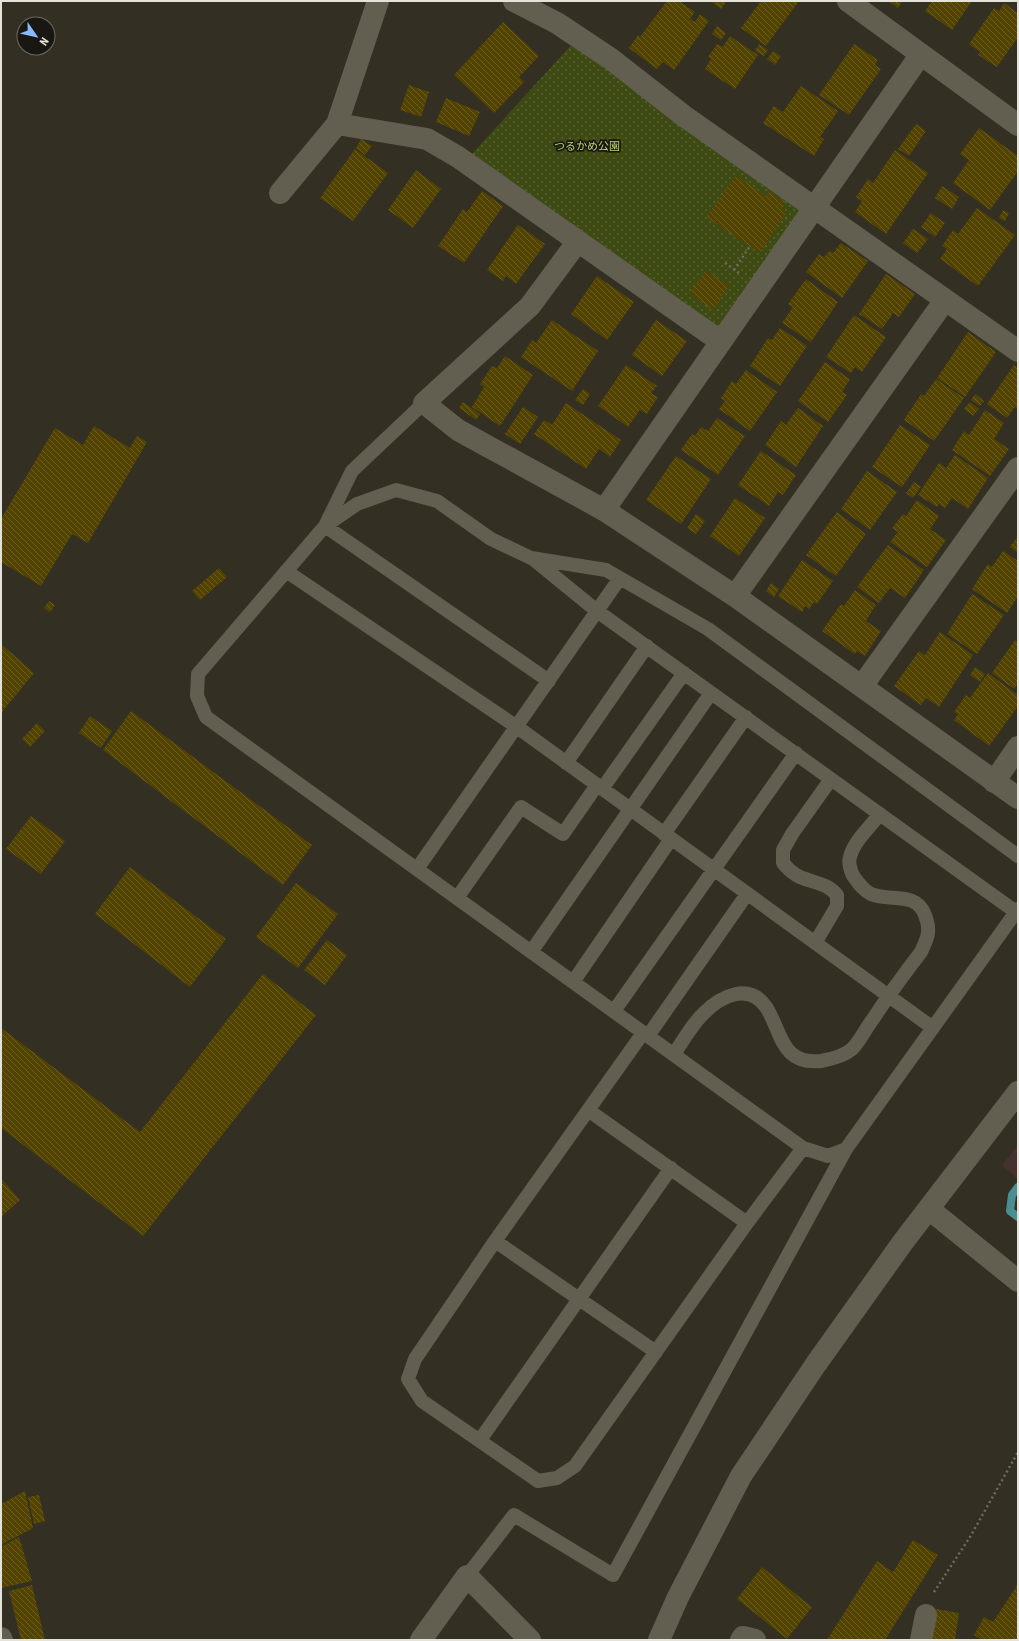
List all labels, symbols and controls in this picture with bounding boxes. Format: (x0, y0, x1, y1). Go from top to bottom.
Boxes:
north arrow (16, 16, 56, 56)
text: N (36, 35, 51, 48)
park label: つるかめ公園 (554, 140, 620, 153)

